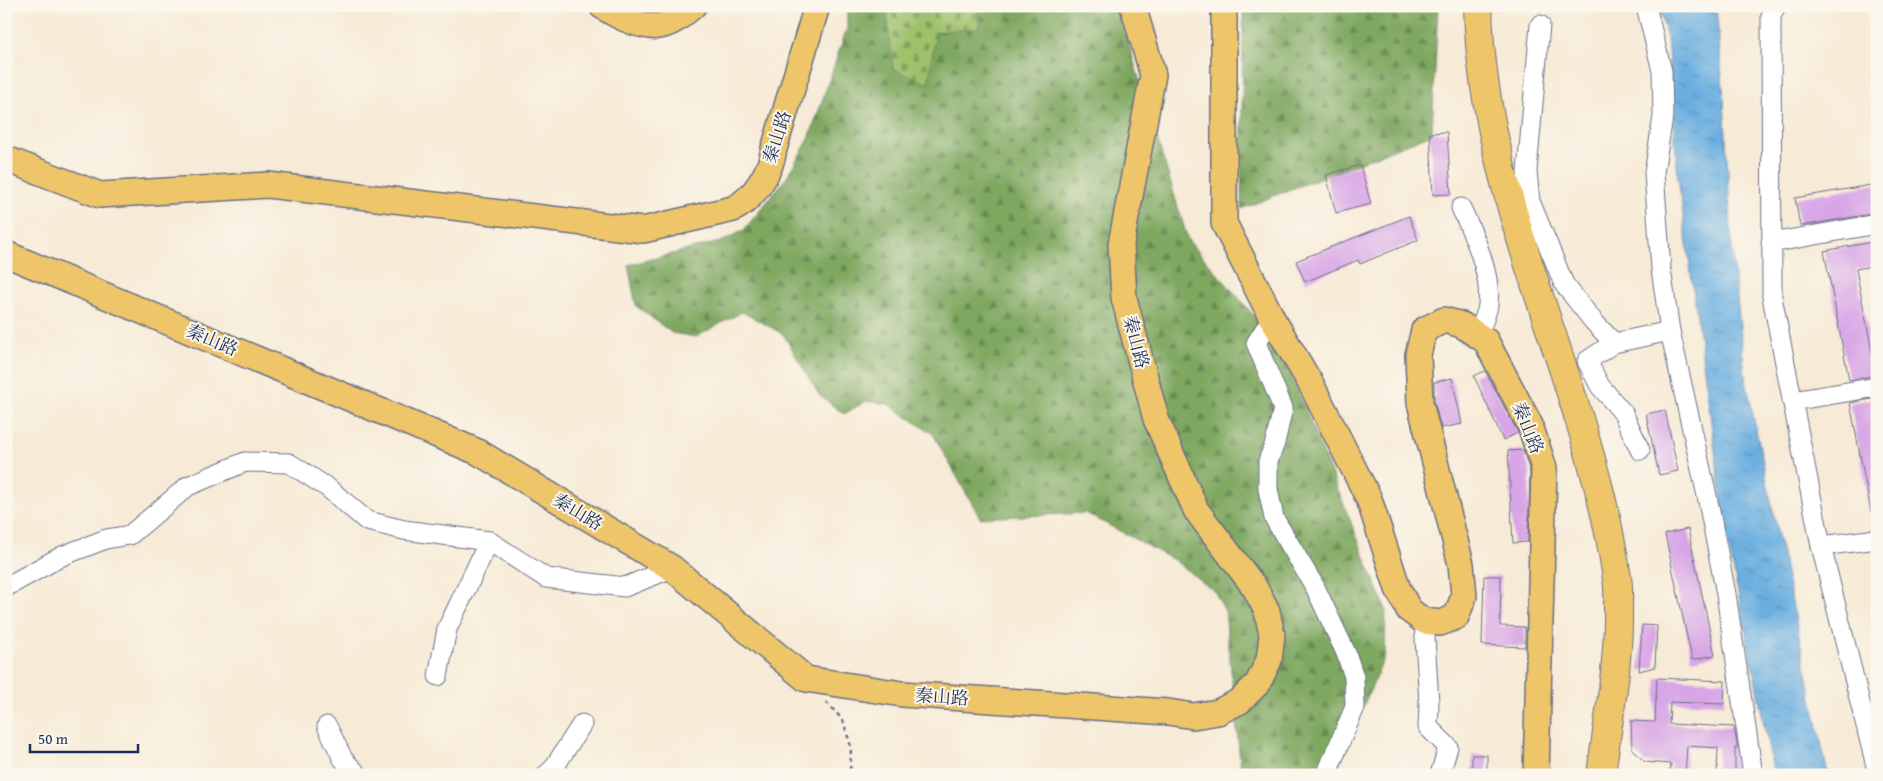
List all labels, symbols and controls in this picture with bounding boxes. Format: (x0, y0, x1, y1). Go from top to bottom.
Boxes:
street label: 秦山路 (755, 107, 798, 167)
street label: 秦山路 (1116, 312, 1157, 371)
street label: 秦山路 (182, 317, 242, 363)
street label: 秦山路 (1506, 398, 1551, 458)
street label: 秦山路 (548, 486, 608, 537)
street label: 秦山路 (914, 681, 970, 712)
scale bar (30, 721, 138, 753)
text: 50 m (38, 728, 69, 749)

